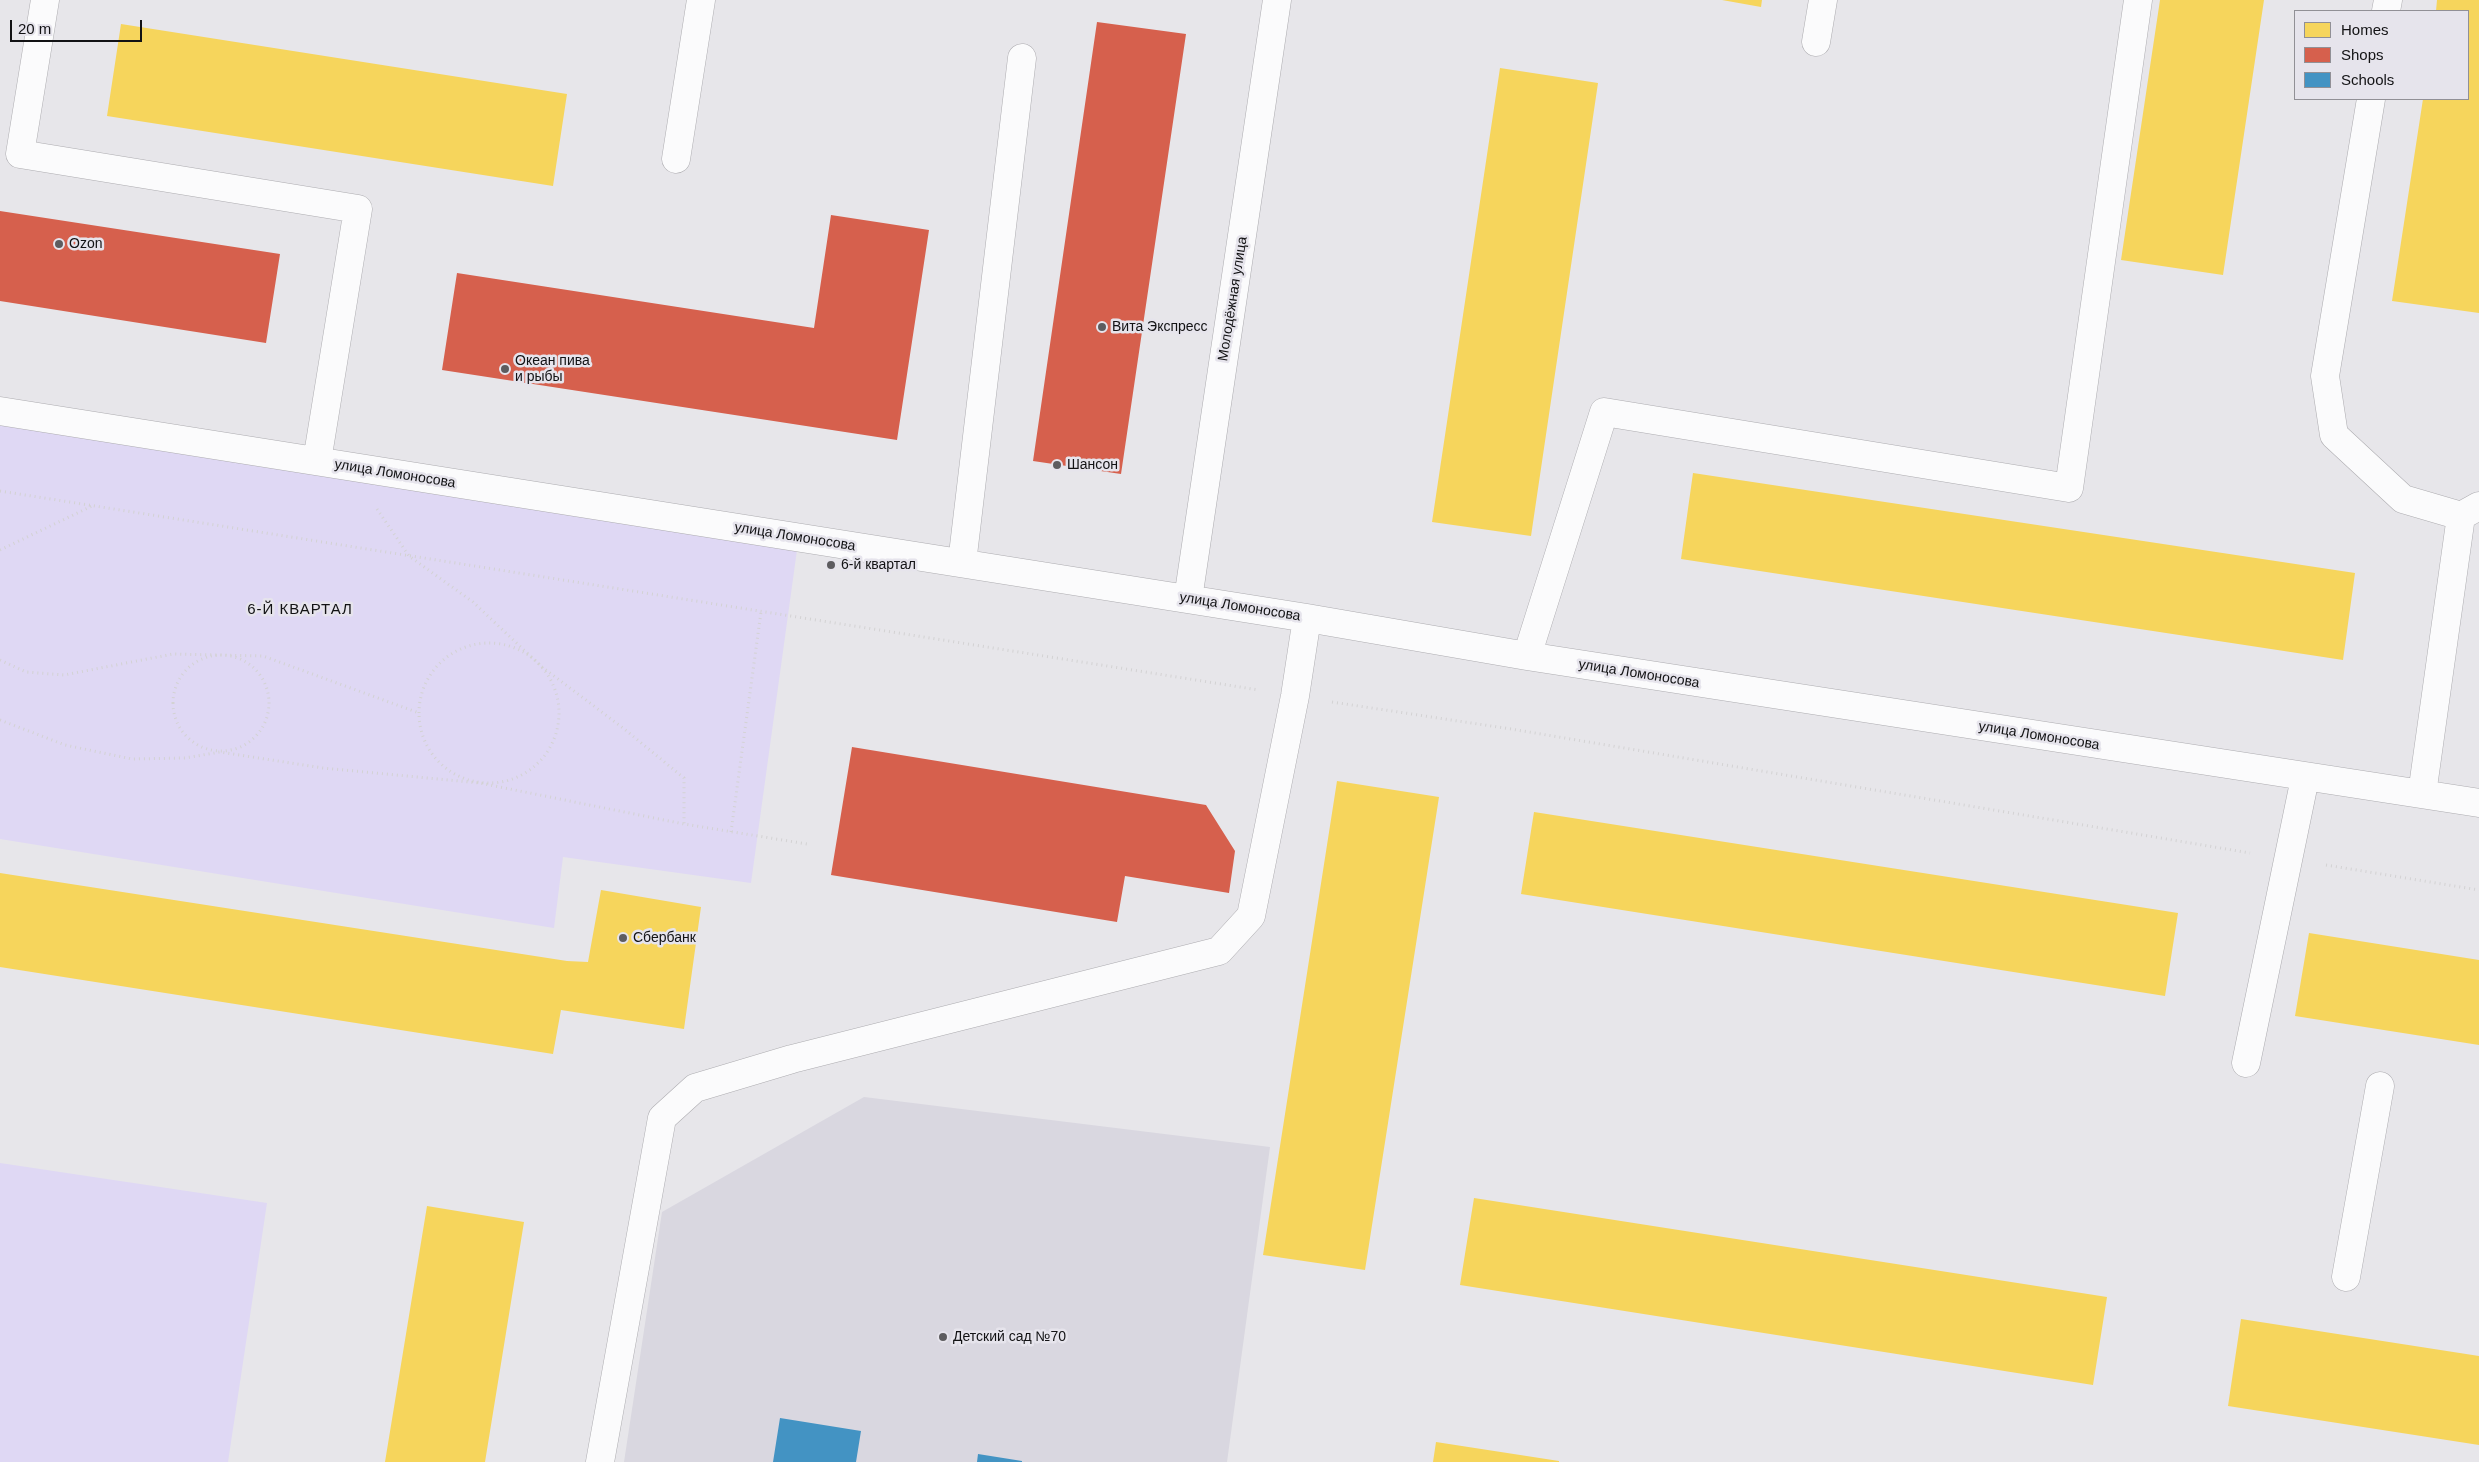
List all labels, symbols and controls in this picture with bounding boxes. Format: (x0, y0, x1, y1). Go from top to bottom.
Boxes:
scale bar (12, 10, 145, 42)
legend (2294, 10, 2469, 100)
text: 20 m (18, 20, 51, 37)
text: Homes (2341, 21, 2389, 38)
text: Shops (2341, 46, 2384, 63)
text: Schools (2341, 71, 2394, 88)
place label: Ozon (69, 236, 102, 252)
street label: Молодёжная улица (1215, 236, 1251, 362)
marker: Ozon (53, 238, 65, 250)
place label: Вита Экспресс (1112, 319, 1208, 335)
marker: Вита Экспресс (1096, 321, 1108, 333)
place label: Океан пива и рыбы (515, 353, 590, 386)
marker: Океан пива и рыбы (499, 363, 511, 375)
street label: улица Ломоносова (333, 456, 457, 492)
place label: Шансон (1067, 457, 1118, 473)
marker: Шансон (1051, 459, 1063, 471)
street label: улица Ломоносова (733, 519, 857, 555)
place label: 6-й квартал (841, 557, 916, 573)
marker: 6-й квартал (825, 559, 837, 571)
street label: улица Ломоносова (1178, 589, 1302, 625)
district label: 6-Й КВАРТАЛ (246, 601, 354, 619)
street label: улица Ломоносова (1577, 656, 1701, 692)
street label: улица Ломоносова (1977, 718, 2101, 754)
place label: Сбербанк (633, 930, 696, 946)
marker: Сбербанк (617, 932, 629, 944)
place label: Детский сад №70 (953, 1329, 1066, 1345)
marker: Детский сад №70 (937, 1331, 949, 1343)

